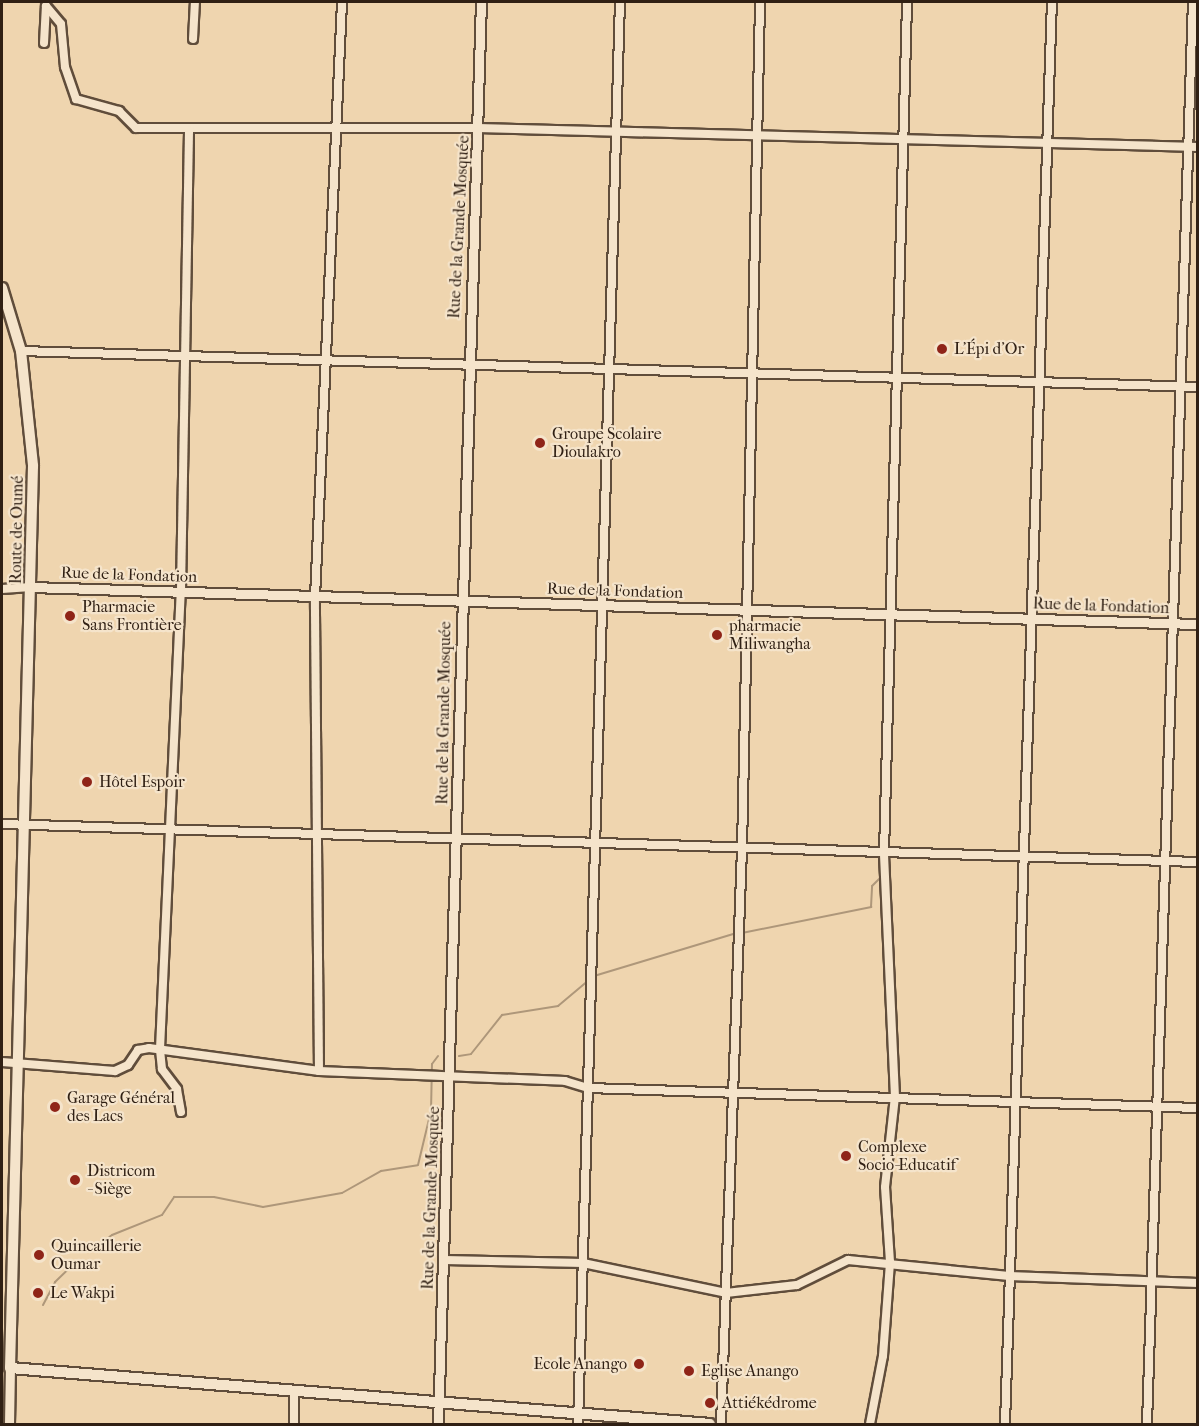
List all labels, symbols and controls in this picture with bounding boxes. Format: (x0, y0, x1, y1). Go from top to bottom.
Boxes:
street label: Rue de la Grande Mosquée (445, 135, 473, 319)
place label: L'Épi d'Or (954, 339, 1024, 359)
marker: L'Épi d'Or (935, 342, 949, 356)
place label: Groupe Scolaire Dioulakro (552, 424, 662, 462)
marker: Groupe Scolaire Dioulakro (533, 436, 547, 450)
street label: Route de Oumé (6, 476, 28, 584)
street label: Rue de la Fondation (60, 563, 198, 587)
street label: Rue de la Fondation (546, 579, 684, 603)
street label: Rue de la Fondation (1032, 594, 1170, 618)
place label: Pharmacie Sans Frontière (82, 597, 182, 635)
marker: Pharmacie Sans Frontière (63, 609, 77, 623)
place label: pharmacie Miliwangha (729, 616, 811, 654)
street label: Rue de la Grande Mosquée (433, 621, 455, 805)
marker: pharmacie Miliwangha (710, 628, 724, 642)
place label: Hôtel Espoir (99, 772, 185, 792)
marker: Hôtel Espoir (80, 775, 94, 789)
place label: Garage Général des Lacs (67, 1088, 175, 1126)
marker: Garage Général des Lacs (48, 1100, 62, 1114)
street label: Rue de la Grande Mosquée (418, 1106, 444, 1290)
place label: Complexe Socio-Educatif (858, 1137, 956, 1175)
marker: Complexe Socio-Educatif (839, 1149, 853, 1163)
place label: Districom - Siège (87, 1161, 155, 1199)
marker: Districom - Siège (68, 1173, 82, 1187)
place label: Quincaillerie Oumar (51, 1236, 141, 1274)
marker: Quincaillerie Oumar (32, 1248, 46, 1262)
place label: Le Wakpi (50, 1283, 115, 1303)
marker: Le Wakpi (31, 1286, 45, 1300)
place label: Ecole Anango (534, 1354, 627, 1374)
marker: Ecole Anango (632, 1357, 646, 1371)
place label: Eglise Anango (701, 1361, 799, 1381)
marker: Eglise Anango (682, 1364, 696, 1378)
place label: Attiékédrome (722, 1393, 817, 1413)
marker: Attiékédrome (703, 1396, 717, 1410)

